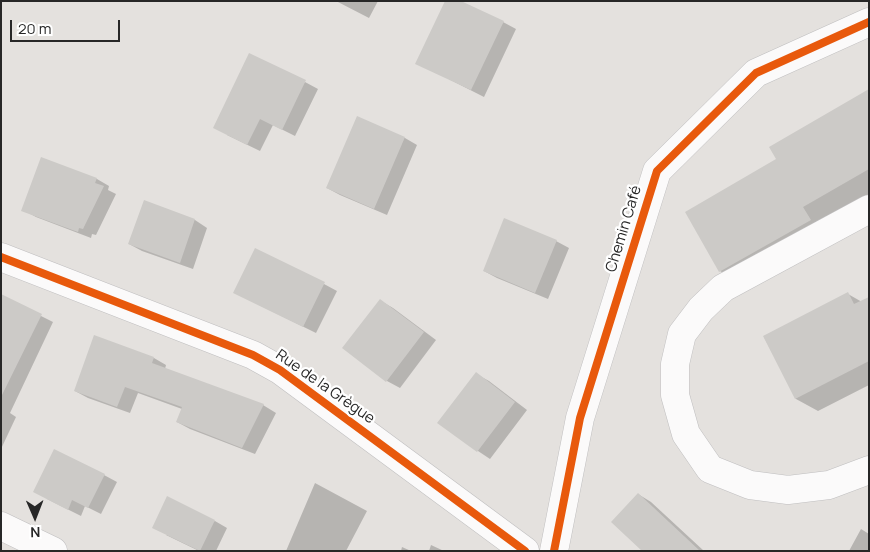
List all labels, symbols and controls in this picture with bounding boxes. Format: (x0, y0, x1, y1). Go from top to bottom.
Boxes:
scale bar (12, 10, 122, 42)
text: 20 m (18, 18, 51, 39)
street label: Chemin Café (602, 184, 646, 274)
street label: Rue de la Grègue (272, 346, 378, 428)
north arrow (10, 492, 60, 542)
text: N (30, 523, 40, 542)

